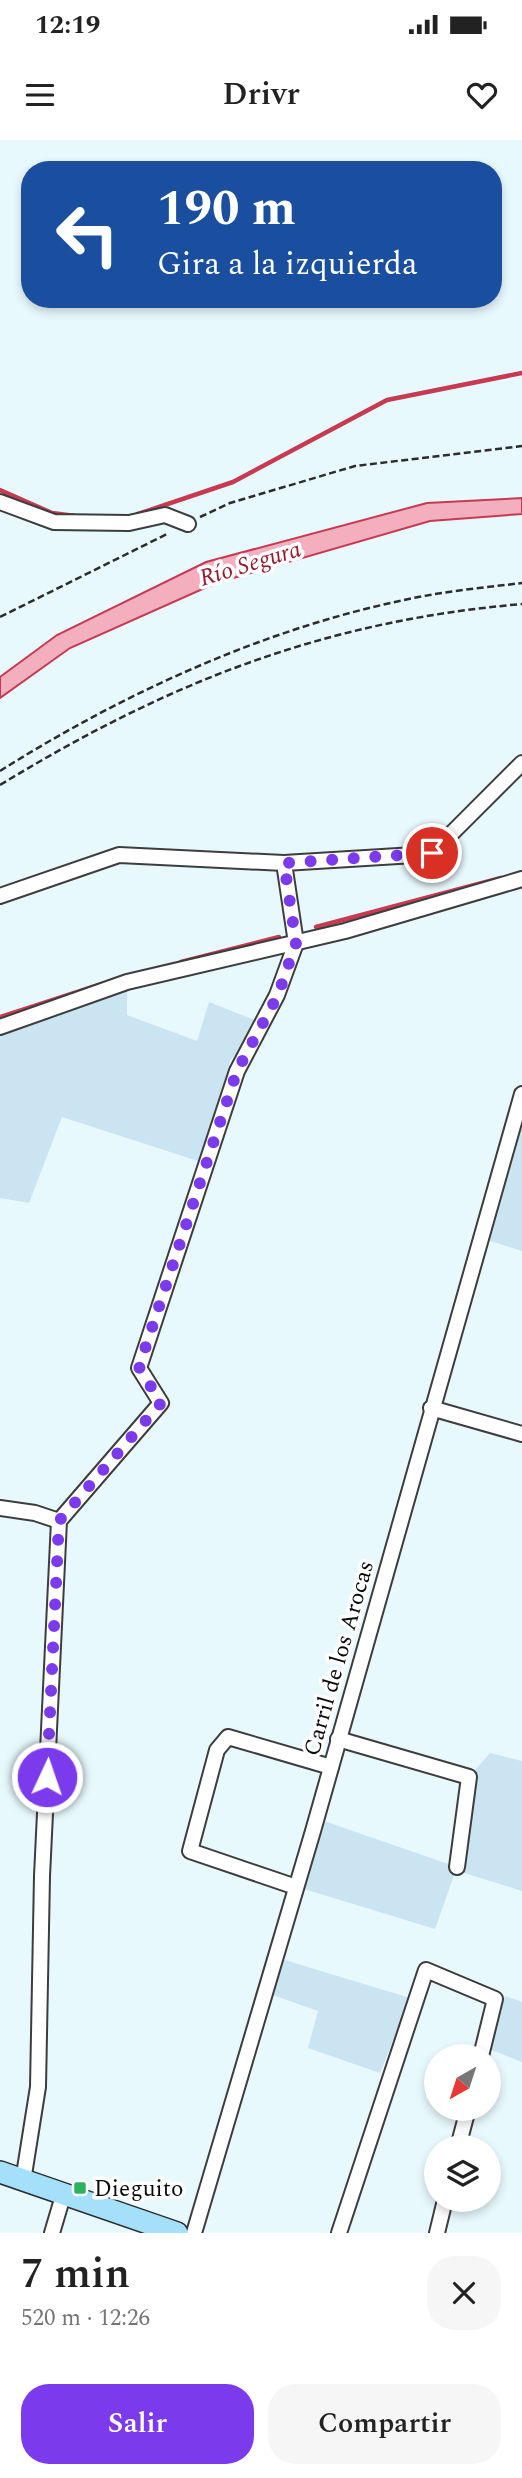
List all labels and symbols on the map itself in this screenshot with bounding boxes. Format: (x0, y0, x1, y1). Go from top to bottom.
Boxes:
water label: Río Segura (195, 531, 306, 596)
pin (402, 823, 462, 883)
street label: Carril de los Arocas (295, 1557, 384, 1760)
position arrow (10, 1740, 84, 1814)
north arrow (424, 2044, 500, 2121)
place label: Dieguito (94, 2172, 183, 2207)
marker: Dieguito (72, 2180, 88, 2196)

